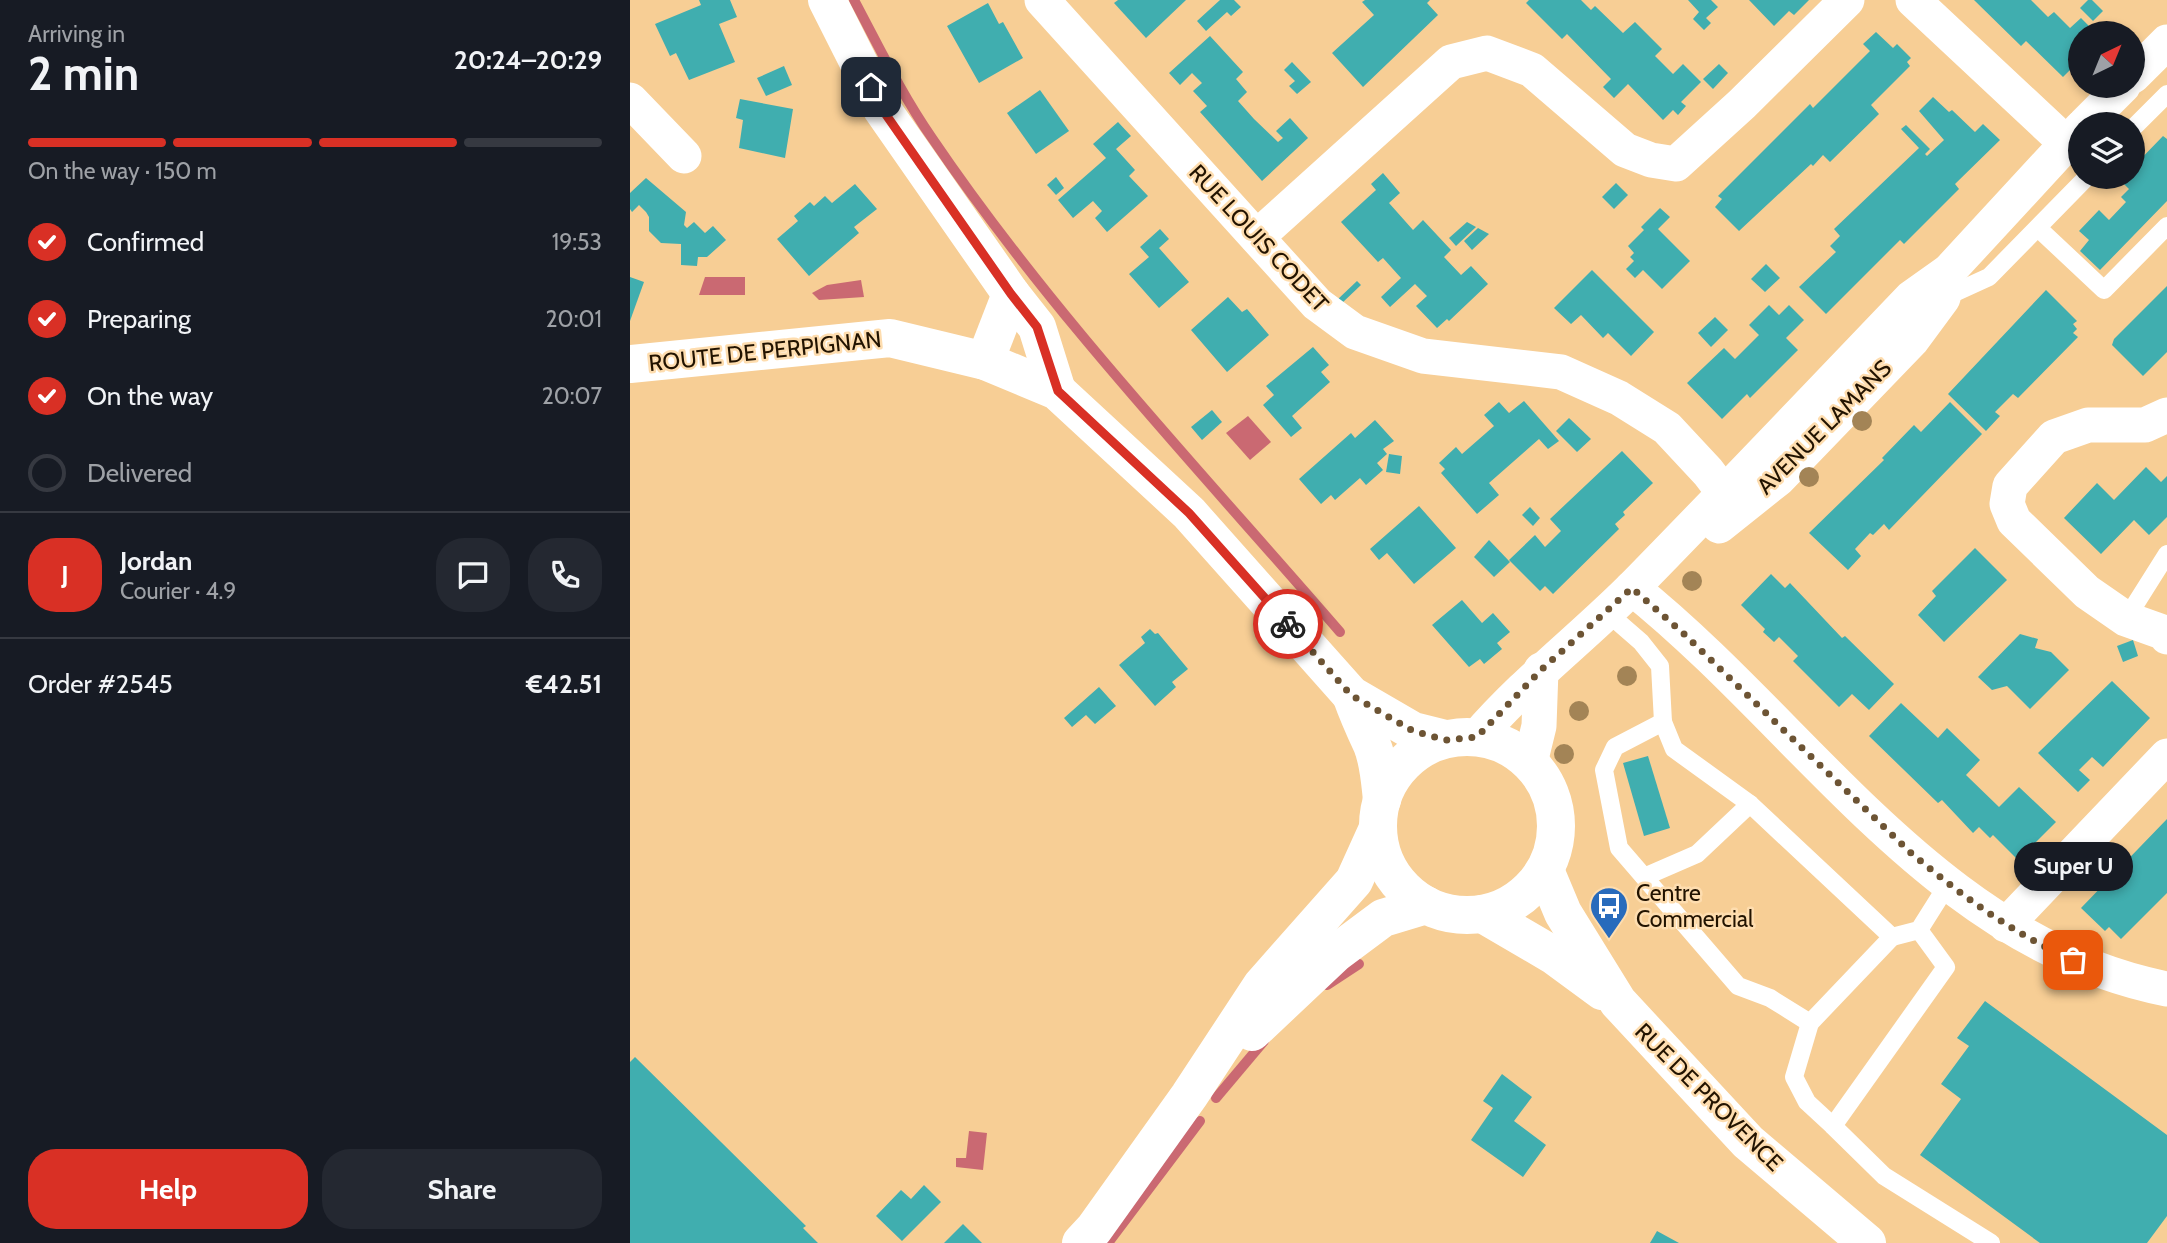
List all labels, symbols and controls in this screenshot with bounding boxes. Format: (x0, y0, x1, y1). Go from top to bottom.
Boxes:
text: Arriving in (28, 20, 125, 48)
north arrow (2068, 21, 2146, 98)
map controls (2068, 21, 2145, 189)
text: 20:24–20:29 (454, 44, 602, 76)
text: 2 min (28, 46, 139, 102)
pin (841, 57, 901, 117)
icon: home (852, 68, 890, 106)
button: layers (2068, 112, 2145, 189)
text: On the way · 150 m (28, 157, 217, 185)
street label: RUE LOUIS CODET (1183, 158, 1335, 318)
icon: check (28, 223, 66, 261)
text: Confirmed (87, 226, 204, 258)
text: 19:53 (552, 228, 602, 256)
icon: check (28, 300, 66, 338)
text: Preparing (87, 303, 191, 335)
text: 20:01 (546, 305, 602, 333)
street label: ROUTE DE PERPIGNAN (647, 325, 883, 377)
street label: AVENUE LAMANS (1751, 354, 1897, 500)
icon: check (28, 377, 66, 415)
text: On the way (87, 380, 213, 412)
text: 20:07 (542, 382, 602, 410)
text: Delivered (87, 457, 192, 489)
button: chat (436, 538, 510, 612)
button: phone (528, 538, 602, 612)
text: Jordan (120, 545, 192, 577)
text: J (61, 559, 69, 591)
text: Courier · 4.9 (120, 577, 236, 605)
courier (1253, 589, 1323, 659)
icon: bike (1269, 605, 1307, 643)
text: Order #2545 (28, 668, 173, 700)
text: €42.51 (526, 668, 602, 700)
callout: Super U (2014, 841, 2132, 890)
text: Super U (2033, 852, 2114, 880)
place label: Centre Commercial (1636, 879, 1754, 933)
bus stop icon: Centre Commercial (1588, 885, 1630, 940)
pin (2043, 930, 2103, 990)
icon: bag (2054, 941, 2092, 979)
street label: RUE DE PROVENCE (1629, 1017, 1789, 1177)
button: Help (28, 1149, 308, 1229)
button: Share (322, 1149, 602, 1229)

